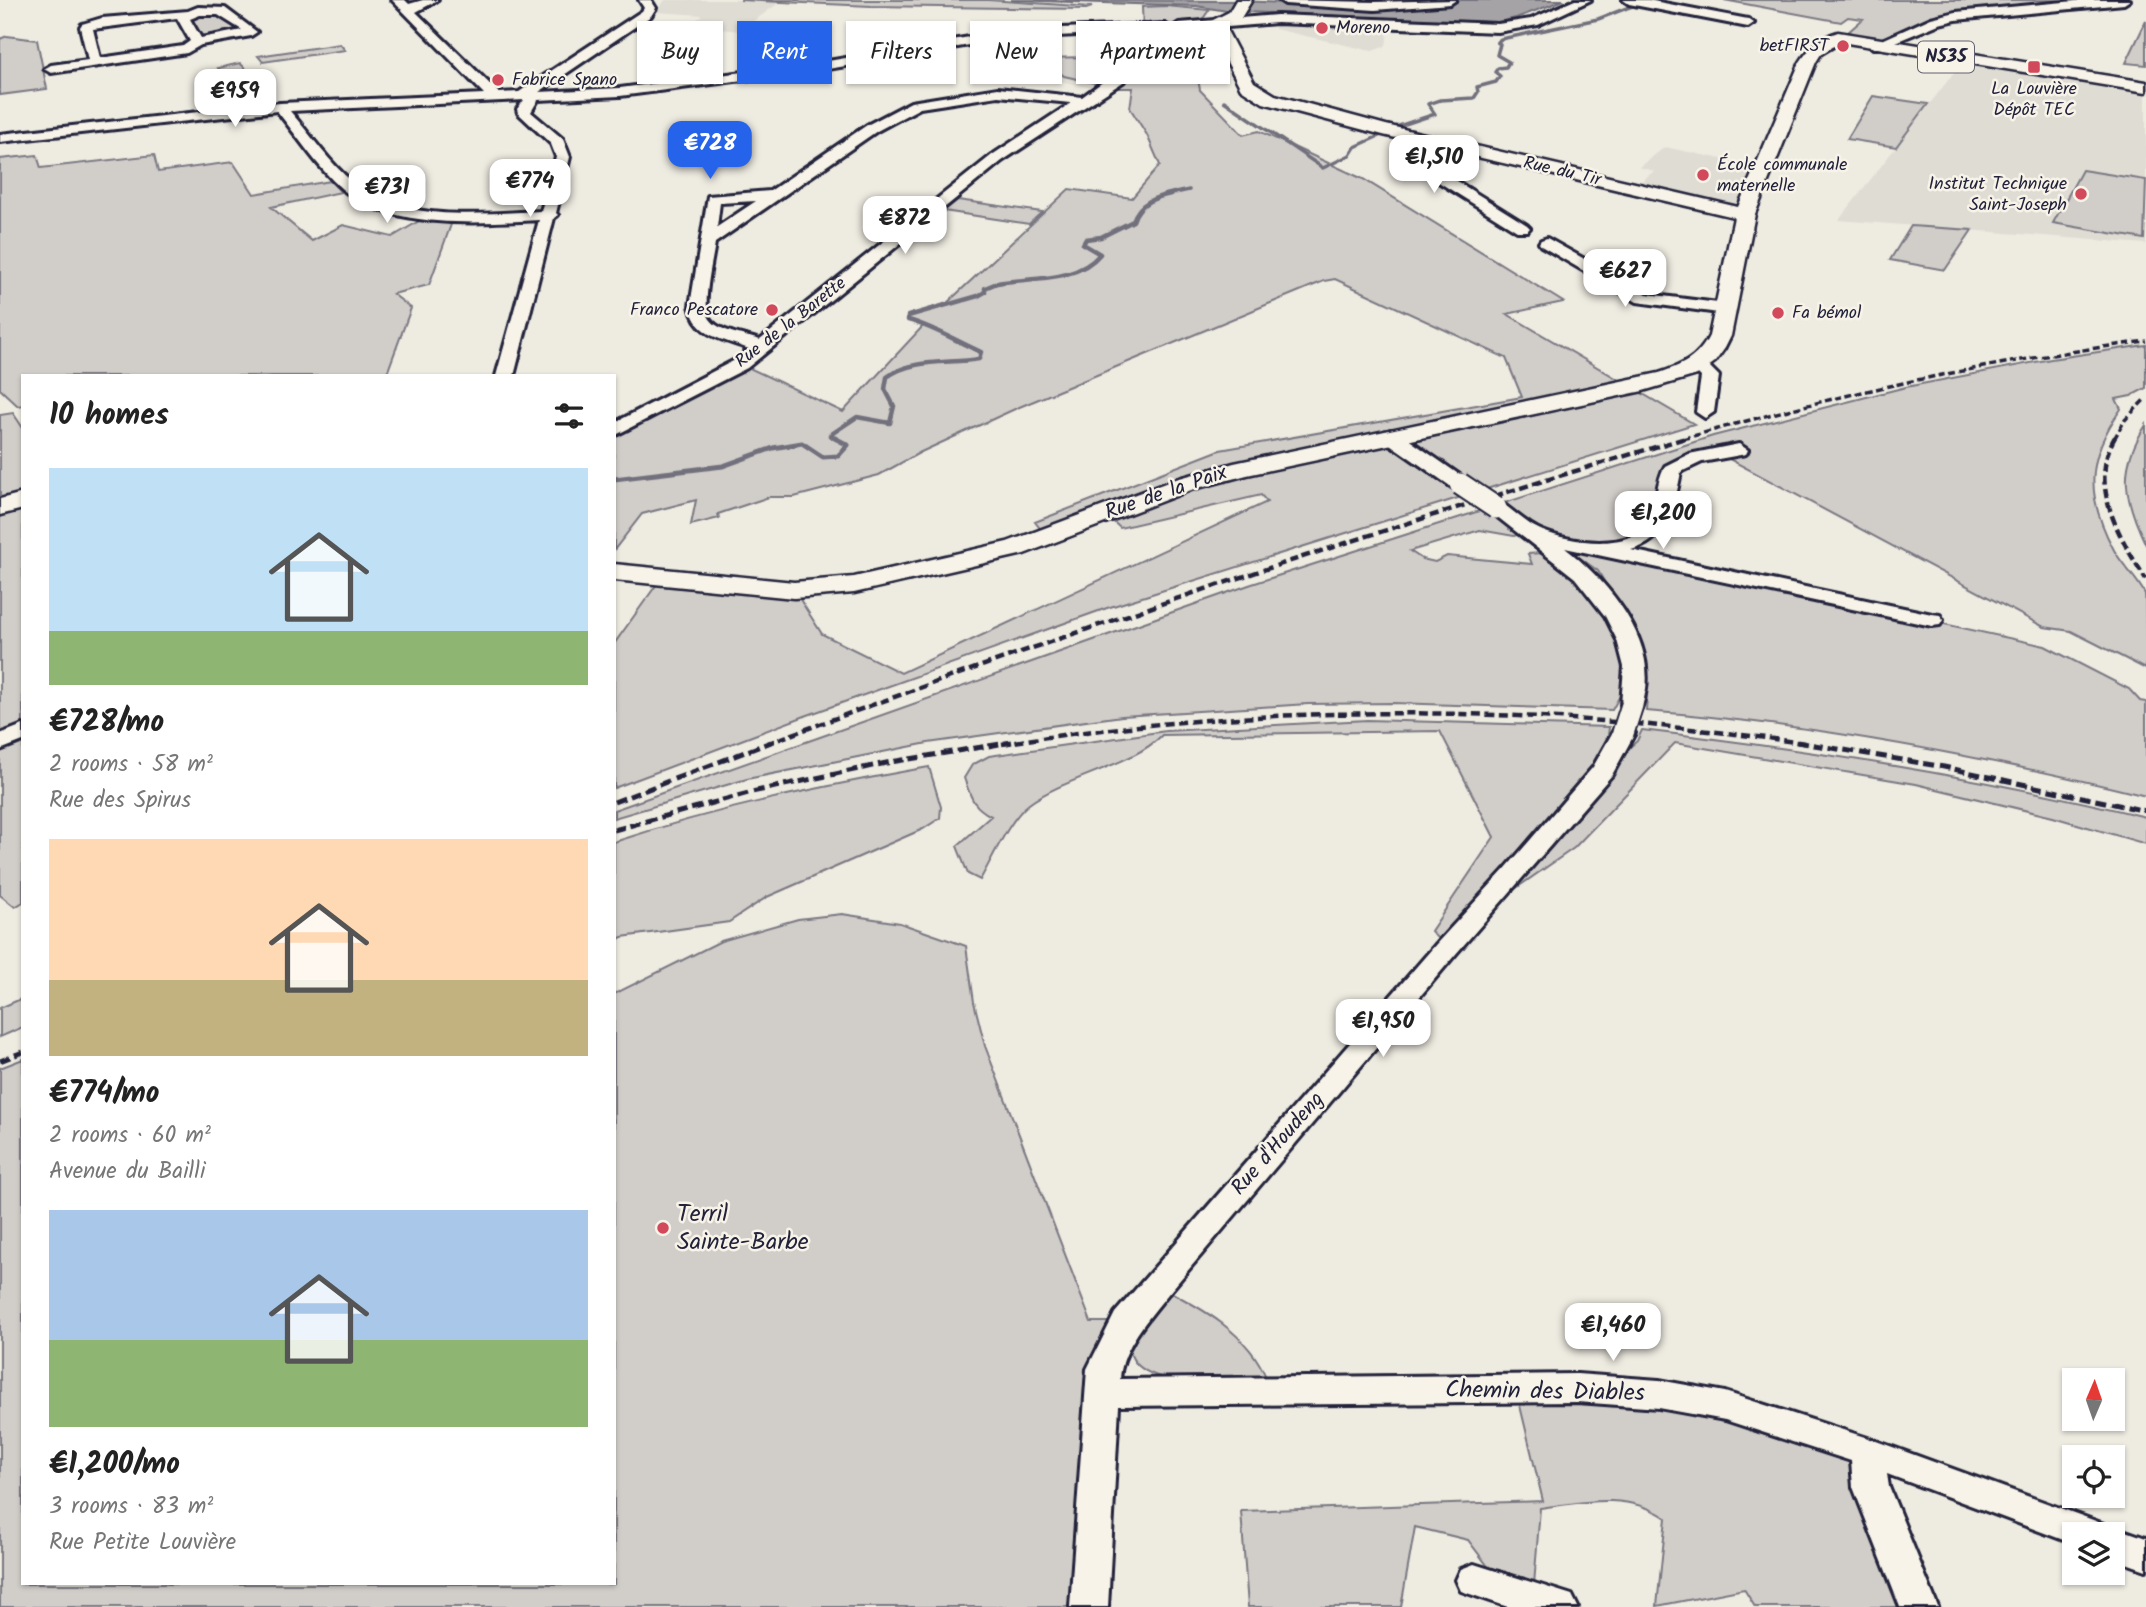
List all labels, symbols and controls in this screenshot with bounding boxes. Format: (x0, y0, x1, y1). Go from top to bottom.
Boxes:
place label: Moreno (1336, 14, 1390, 43)
marker: Moreno (1314, 20, 1330, 36)
chip: Buy (637, 21, 723, 84)
chip: Rent (737, 21, 832, 84)
chip: Filters (846, 21, 956, 84)
chip: New (970, 21, 1062, 84)
chip: Apartment (1076, 21, 1230, 84)
place label: betFIRST (1760, 32, 1830, 61)
marker: betFIRST (1835, 38, 1851, 54)
road number: N535 (1918, 41, 1974, 72)
marker: La Louvière Dépôt TEC (2026, 59, 2042, 75)
place label: Fabrice Spano (512, 66, 617, 95)
pin: €959 (194, 69, 276, 129)
marker: Fabrice Spano (490, 72, 506, 88)
text: €959 (210, 74, 260, 110)
place label: La Louvière Dépôt TEC (1991, 75, 2077, 125)
pin: €728 (669, 122, 751, 181)
text: €728 (684, 126, 736, 162)
pin: €1,510 (1377, 136, 1491, 195)
text: €1,510 (1405, 140, 1463, 176)
street label: Rue du Tir (1520, 149, 1605, 195)
place label: École communale maternelle (1717, 151, 1847, 201)
pin: €774 (489, 160, 571, 219)
text: €774 (506, 164, 554, 200)
pin: €731 (346, 166, 428, 225)
marker: École communale maternelle (1695, 167, 1711, 183)
text: €731 (365, 170, 409, 206)
place label: Institut Technique Saint-Joseph (1929, 170, 2067, 220)
marker: Institut Technique Saint-Joseph (2073, 186, 2089, 202)
pin: €872 (864, 196, 946, 256)
text: €872 (879, 201, 931, 237)
pin: €627 (1584, 250, 1666, 309)
text: €627 (1599, 254, 1651, 290)
street label: Rue de la Barette (729, 270, 853, 376)
place label: Franco Pescatore (630, 296, 758, 325)
place label: Fa bémol (1792, 299, 1862, 328)
marker: Franco Pescatore (764, 302, 780, 318)
marker: Fa bémol (1770, 305, 1786, 321)
text: 10 homes (49, 392, 169, 440)
icon: filters (550, 397, 588, 435)
street label: Rue de la Paix (1100, 456, 1232, 529)
pin: €1,200 (1606, 491, 1720, 551)
text: €1,200 (1631, 496, 1695, 532)
icon: home (256, 514, 382, 640)
text: €728/mo (49, 699, 164, 747)
text: 2 rooms · 58 m² (49, 747, 213, 783)
text: Rue des Spirus (49, 783, 191, 819)
icon: home (256, 885, 382, 1011)
pin: €1,950 (1326, 1000, 1440, 1059)
text: €1,950 (1352, 1004, 1414, 1040)
text: €774/mo (49, 1070, 159, 1118)
street label: Rue d'Houdeng (1223, 1085, 1333, 1203)
text: 2 rooms · 60 m² (49, 1118, 211, 1154)
text: Avenue du Bailli (49, 1154, 205, 1190)
place label: Terril Sainte-Barbe (677, 1195, 809, 1262)
marker: Terril Sainte-Barbe (655, 1220, 671, 1236)
icon: home (256, 1256, 382, 1382)
pin: €1,460 (1556, 1304, 1670, 1363)
text: €1,460 (1581, 1308, 1645, 1344)
north arrow (2062, 1368, 2124, 1432)
map controls (2062, 1368, 2125, 1585)
street label: Chemin des Diables (1445, 1371, 1645, 1413)
text: €1,200/mo (49, 1441, 180, 1489)
button: locate (2062, 1445, 2125, 1508)
text: 3 rooms · 83 m² (49, 1489, 213, 1525)
button: layers (2062, 1522, 2125, 1585)
text: Rue Petite Louvière (49, 1525, 236, 1561)

